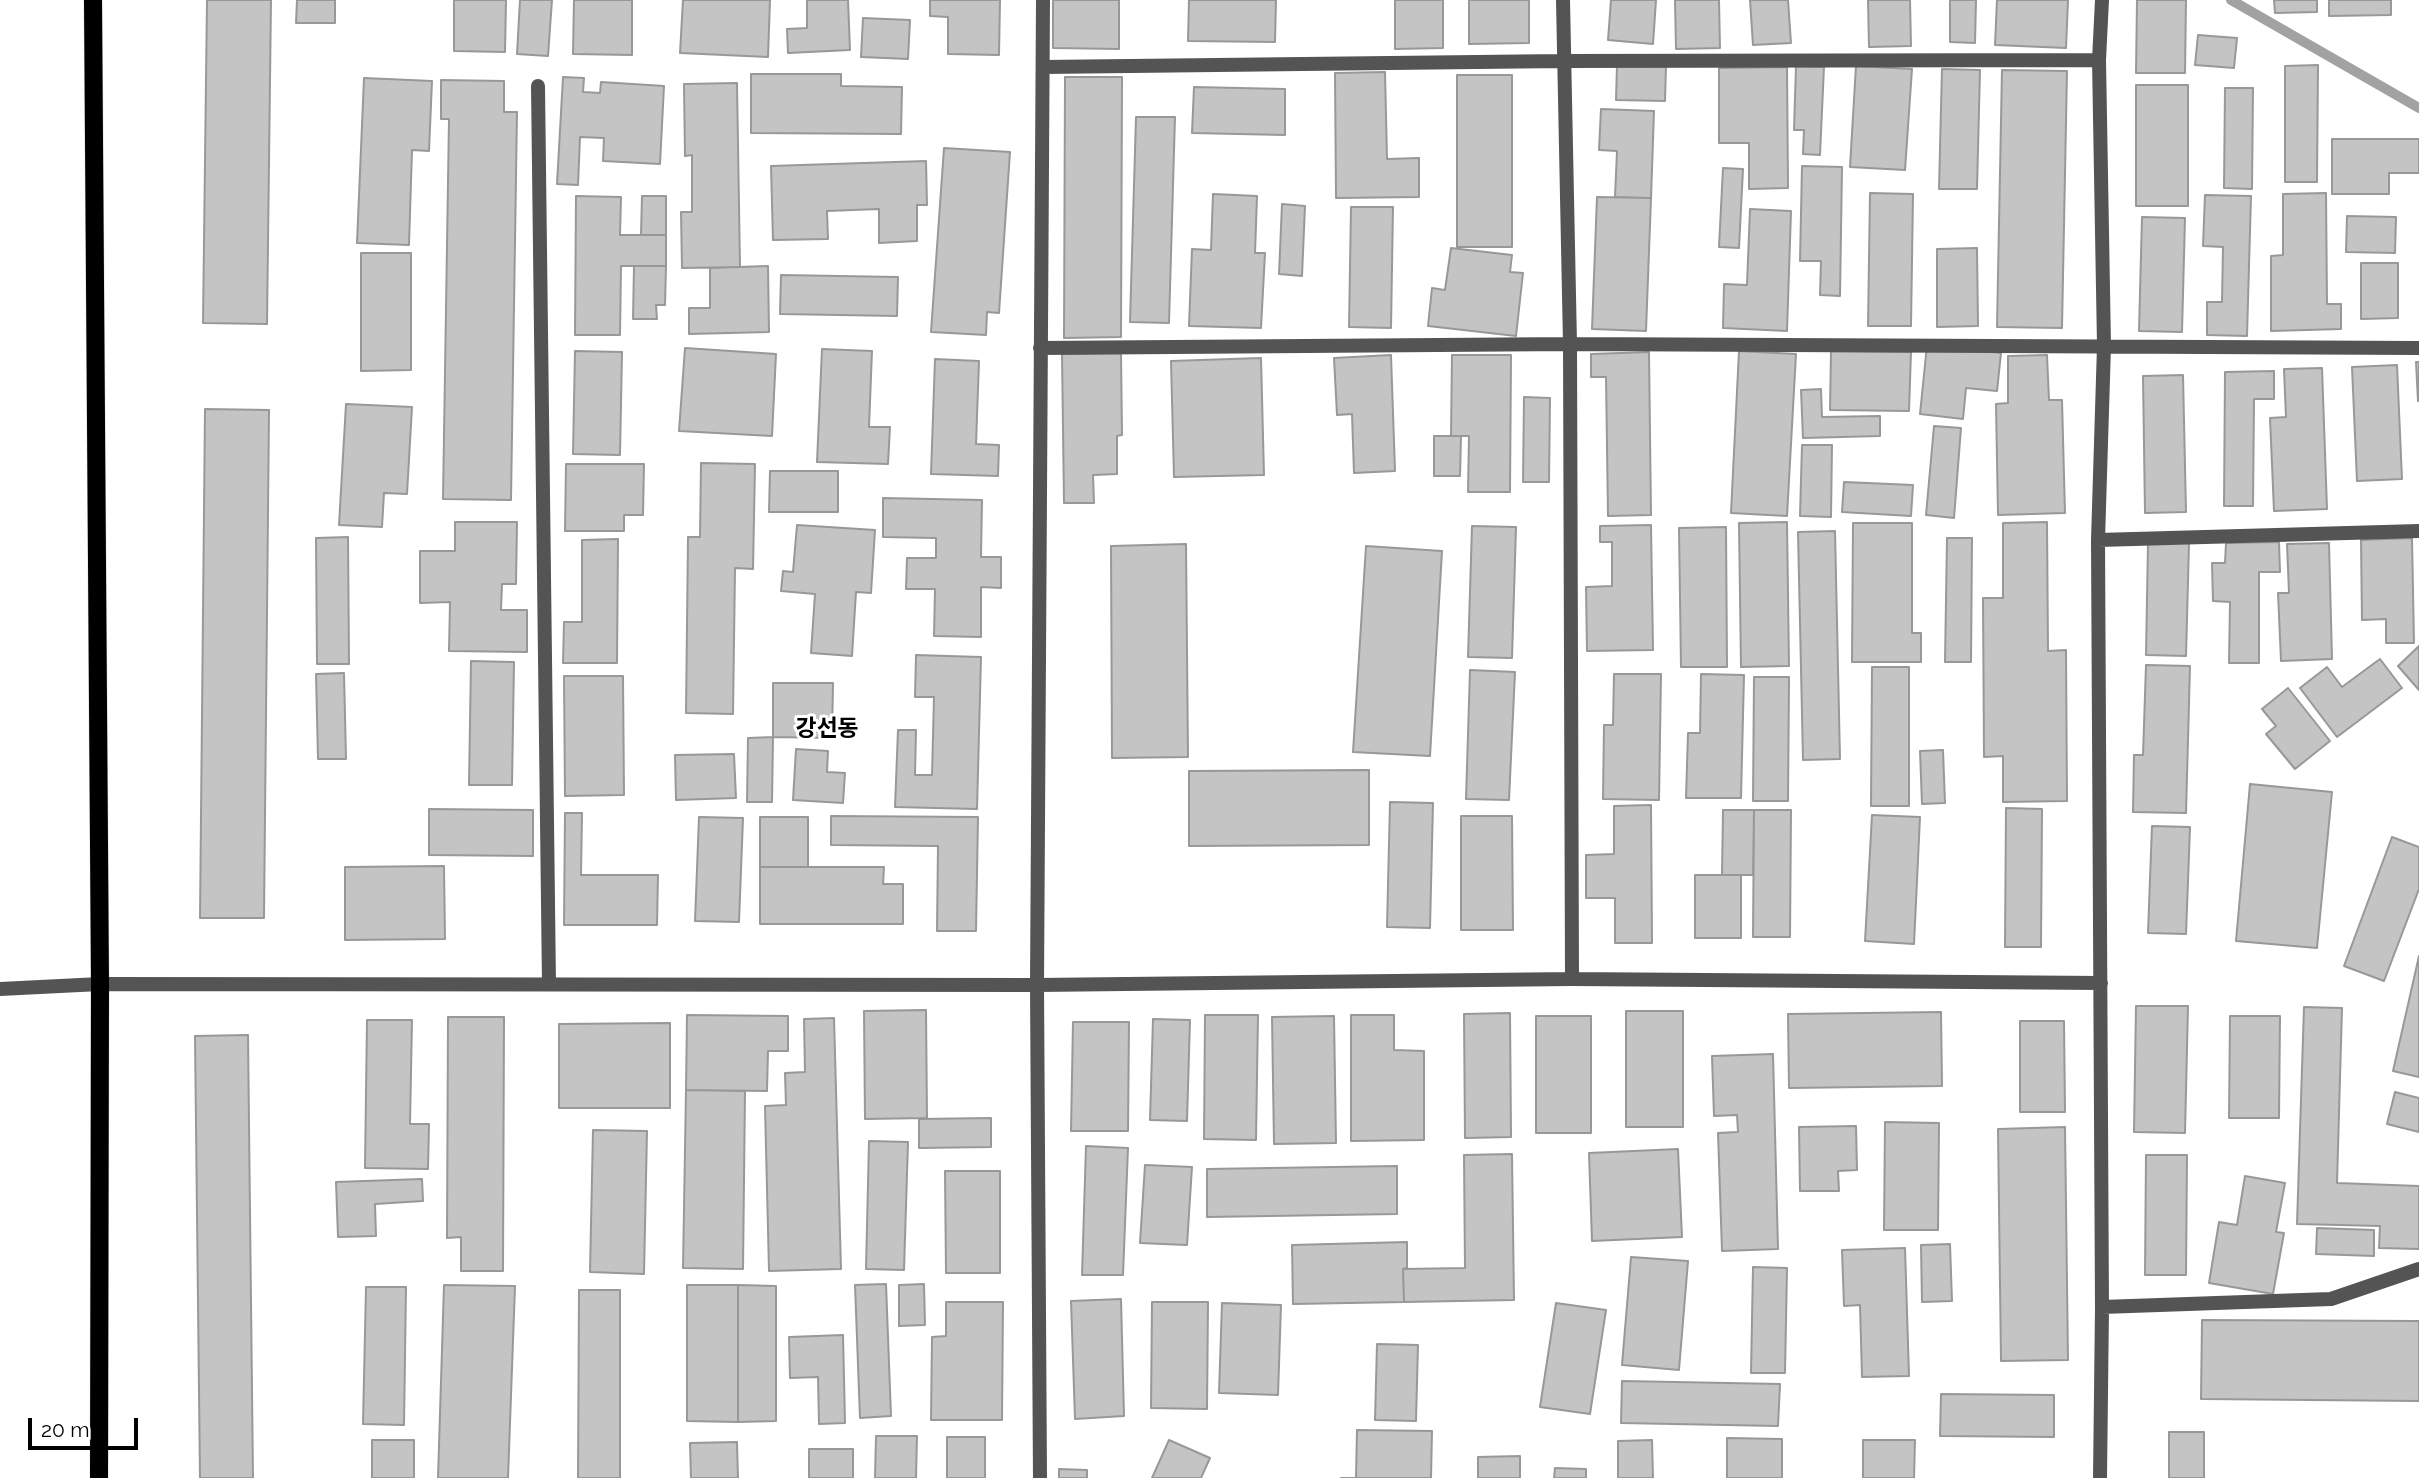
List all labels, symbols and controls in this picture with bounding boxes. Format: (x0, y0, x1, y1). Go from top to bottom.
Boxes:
district label: 강선동 (795, 715, 859, 743)
scale bar (32, 1404, 142, 1448)
text: 20 m (41, 1417, 89, 1442)

